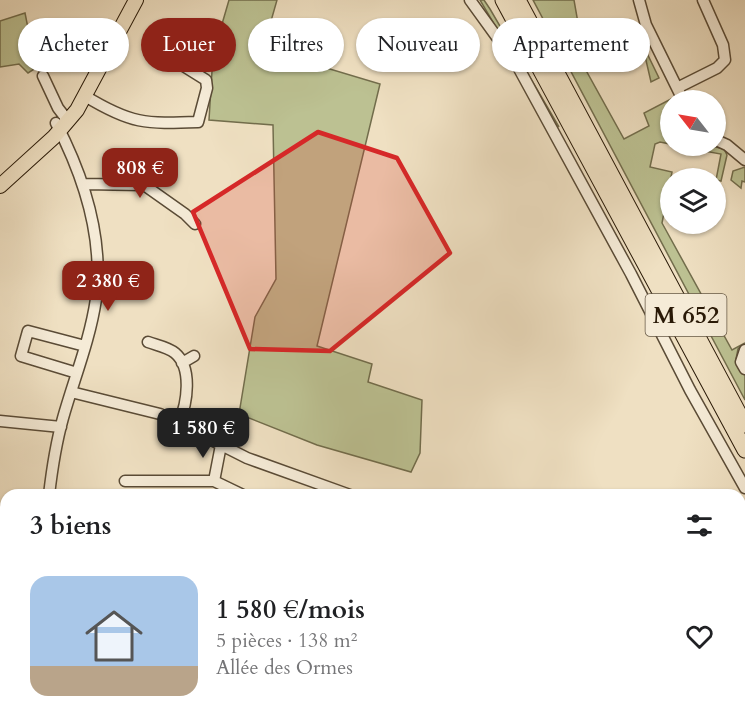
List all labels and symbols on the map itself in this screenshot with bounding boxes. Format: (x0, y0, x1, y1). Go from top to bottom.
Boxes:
north arrow (660, 90, 726, 156)
pin: 808 € (98, 148, 182, 199)
pin: 2 380 € (53, 261, 163, 312)
road number: M 652 (646, 294, 726, 336)
pin: 1 580 € (148, 408, 258, 459)

